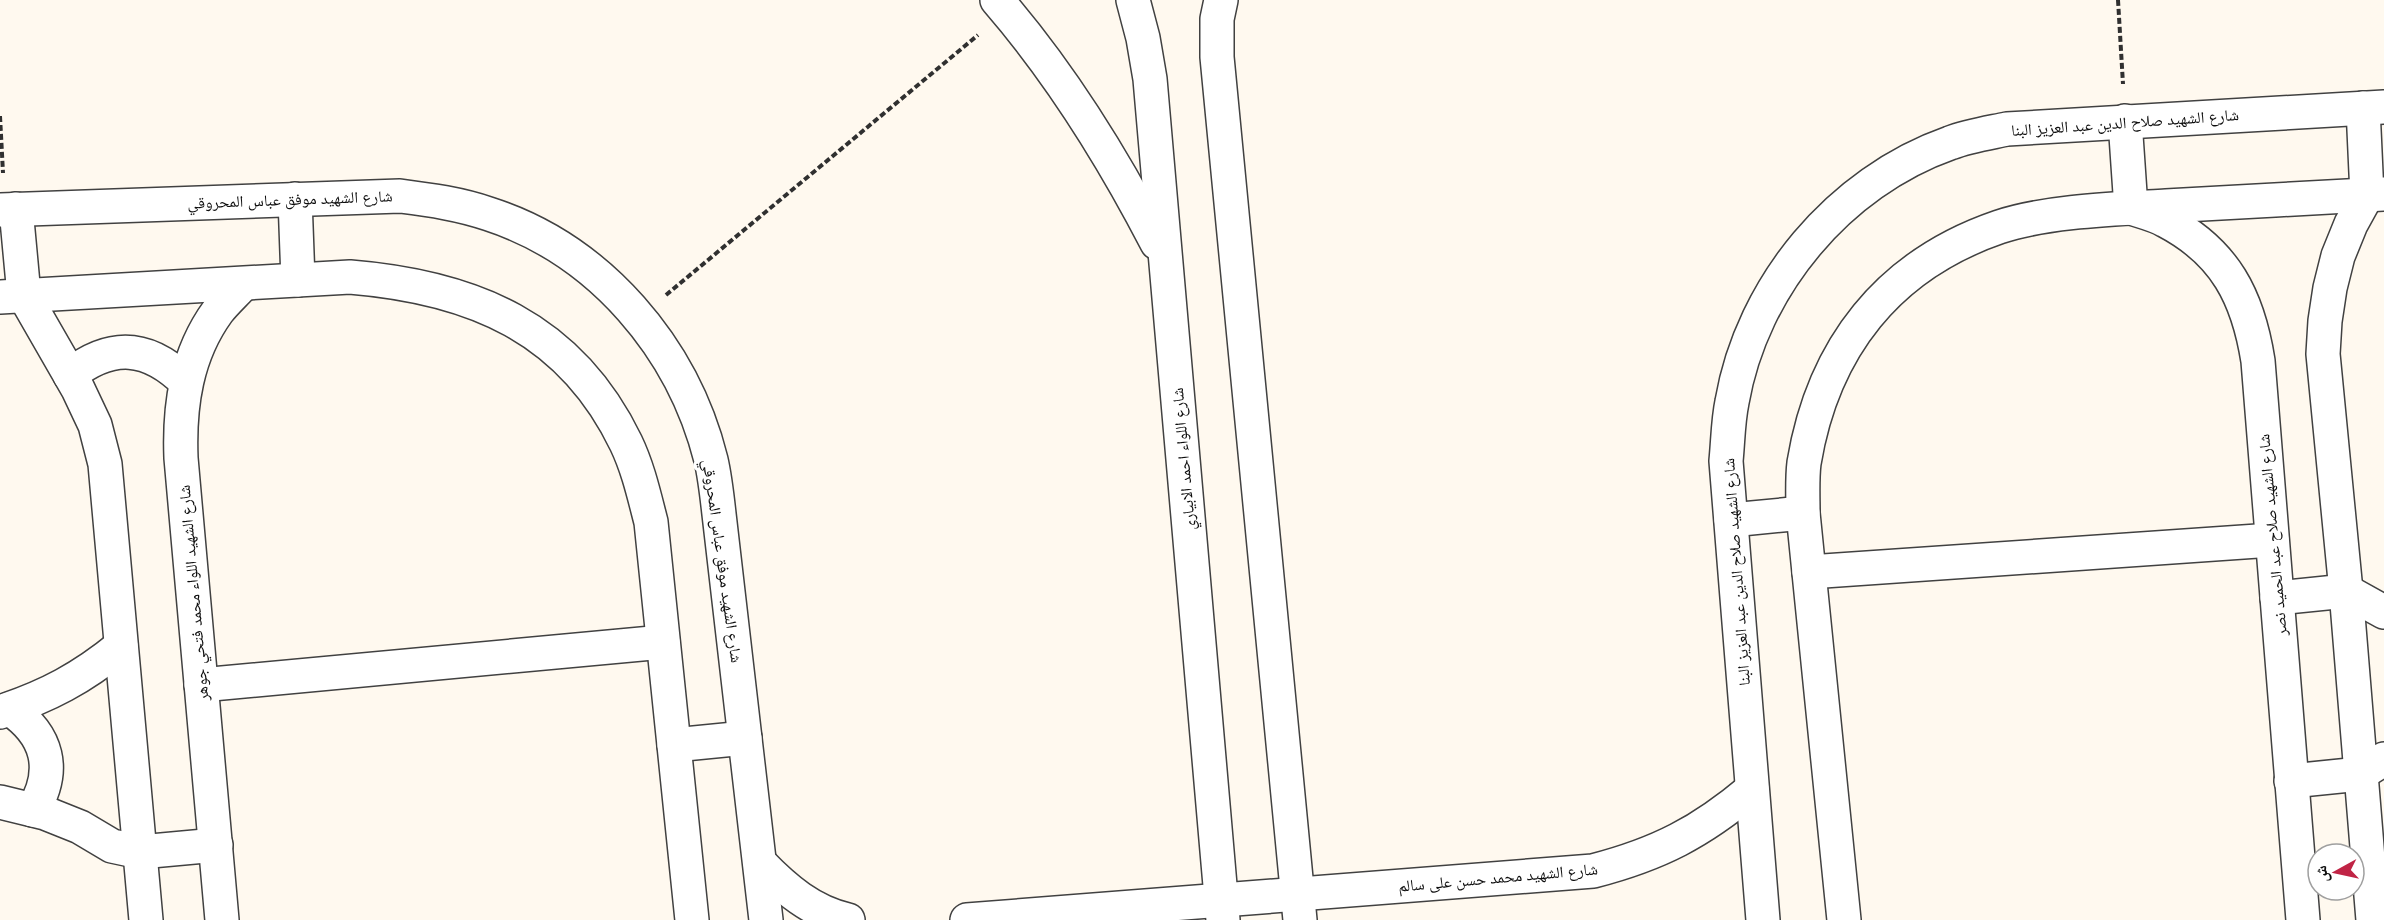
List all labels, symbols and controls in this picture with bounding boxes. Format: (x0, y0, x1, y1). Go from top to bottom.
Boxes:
street label: شارع الشهيد صلاح الدين عبد العزيز البنا (2010, 104, 2240, 141)
street label: شارع الشهيد موفق عباس المحروقي (187, 185, 393, 216)
street label: شارع اللواء احمد الابياري (1167, 387, 1202, 531)
street label: شارع الشهيد صلاح عبد الحميد نصر (2253, 433, 2292, 638)
street label: شارع الشهيد صلاح الدين عبد العزيز البنا (1718, 457, 1755, 687)
street label: شارع الشهيد موفق عباس المحروقي (696, 458, 747, 665)
street label: شارع الشهيد اللواء محمد فتحي جوهر (174, 484, 216, 703)
north arrow (2306, 842, 2366, 902)
street label: شارع الشهيد محمد حسن على سالم (1397, 858, 1599, 897)
text: ش (2310, 864, 2332, 884)

